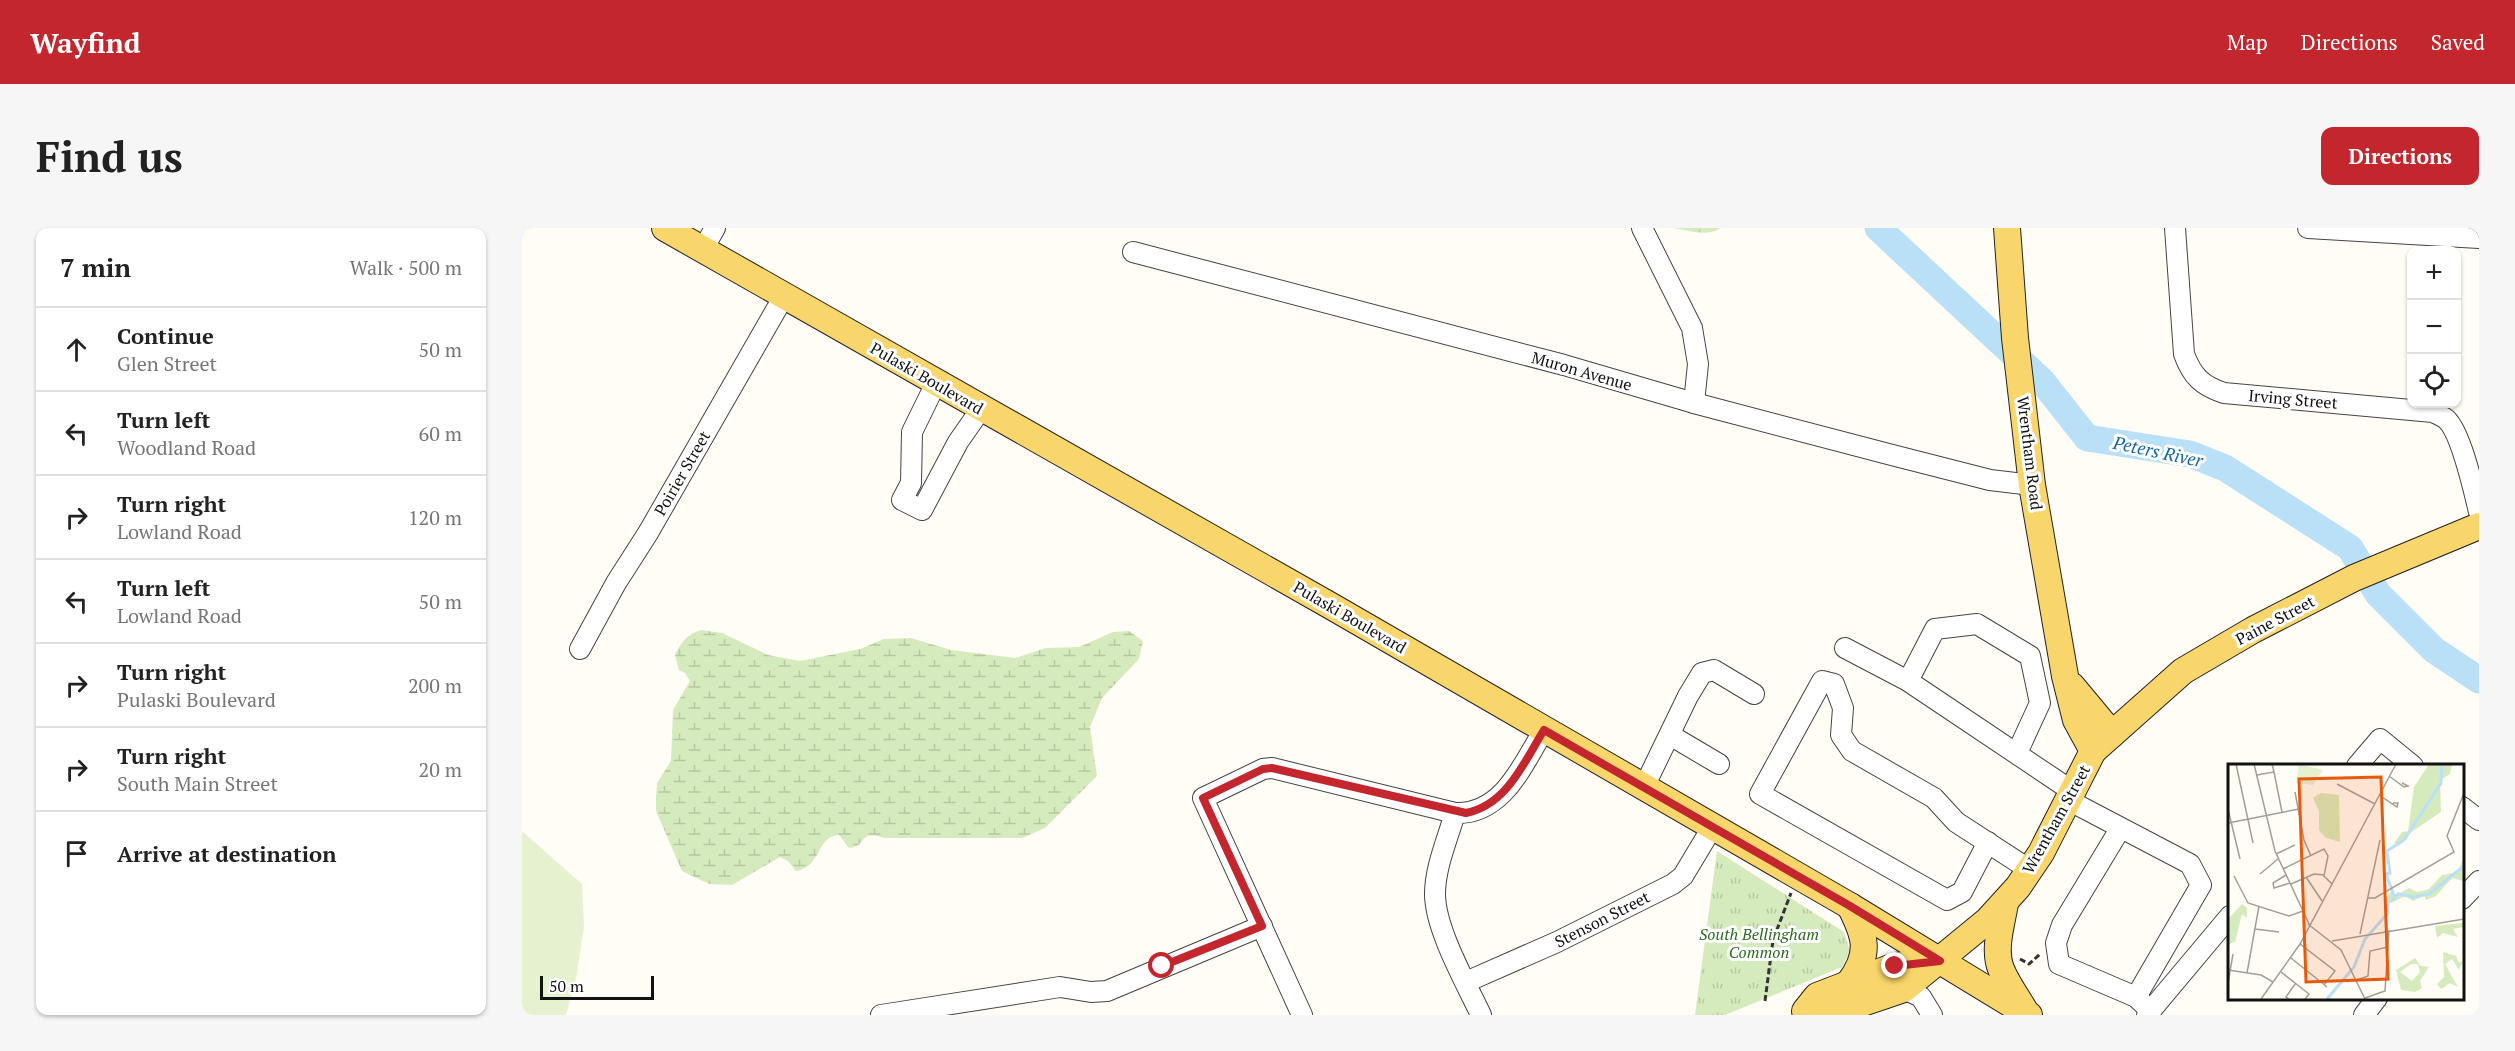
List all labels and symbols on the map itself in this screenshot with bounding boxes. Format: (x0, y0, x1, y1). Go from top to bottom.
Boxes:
street label: Pulaski Boulevard (866, 337, 988, 419)
street label: Muron Avenue (1529, 346, 1635, 396)
street label: Irving Street (2247, 384, 2339, 414)
street label: Wrentham Road (2012, 395, 2048, 511)
street label: Poirier Street (649, 427, 715, 519)
water label: Peters River (2110, 430, 2206, 472)
street label: Pulaski Boulevard (1289, 576, 1411, 658)
street label: Paine Street (2232, 590, 2318, 650)
street label: Wrentham Street (2017, 761, 2095, 877)
inset map (2228, 764, 2464, 1000)
street label: Stenson Street (1551, 886, 1653, 952)
park label: South Bellingham Common (1699, 923, 1819, 963)
route start (1148, 952, 1174, 978)
route end (1881, 952, 1907, 978)
scale bar (540, 973, 654, 1000)

